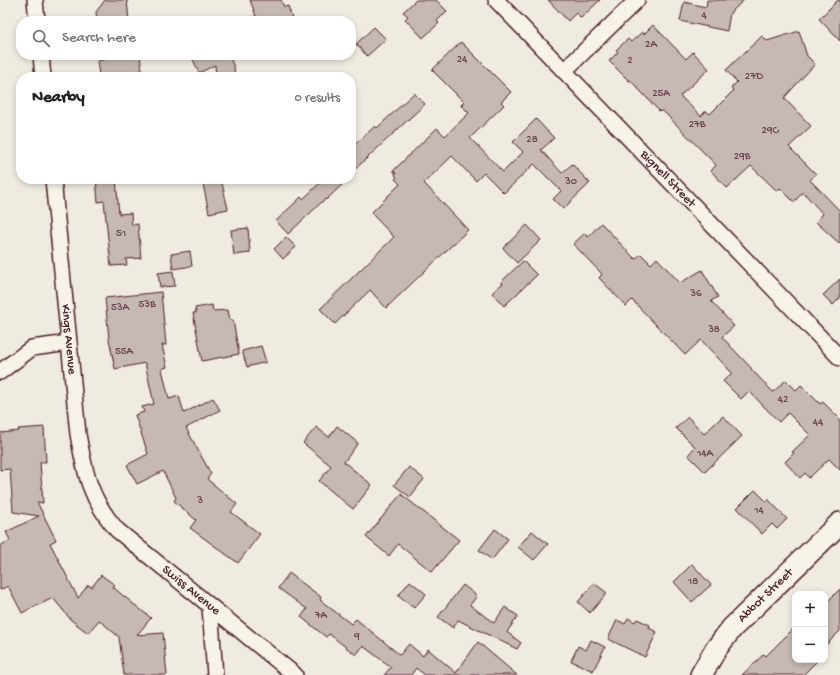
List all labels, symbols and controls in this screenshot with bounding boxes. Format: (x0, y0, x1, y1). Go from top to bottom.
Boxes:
house number: 4 (701, 10, 707, 22)
search box (16, 16, 356, 60)
icon: search (30, 27, 52, 49)
text: Search here (62, 29, 136, 47)
house number: 2A (645, 39, 657, 51)
house number: 24 (457, 54, 468, 66)
house number: 2 (627, 55, 633, 67)
house number: 27D (745, 71, 764, 83)
text: Nearby (32, 88, 85, 108)
house number: 25A (652, 88, 670, 100)
text: 0 results (294, 91, 340, 106)
house number: 27B (689, 119, 706, 131)
house number: 29C (762, 125, 779, 137)
house number: 28 (526, 134, 538, 146)
street label: Bignell Street (636, 146, 700, 212)
house number: 29B (734, 151, 751, 163)
house number: 30 (564, 176, 577, 188)
house number: 51 (116, 228, 126, 240)
house number: 36 (689, 288, 702, 300)
house number: 53B (138, 299, 156, 311)
house number: 53A (111, 302, 130, 314)
street label: Kings Avenue (58, 303, 80, 375)
house number: 38 (707, 324, 720, 336)
house number: 55A (115, 346, 134, 358)
house number: 42 (778, 394, 789, 406)
house number: 44 (813, 417, 824, 429)
house number: 14A (696, 448, 714, 460)
house number: 3 (196, 495, 203, 507)
house number: 14 (753, 505, 765, 517)
street label: Swiss Avenue (159, 562, 223, 619)
street label: Abbot Street (735, 564, 797, 626)
house number: 18 (687, 576, 698, 588)
map controls (792, 591, 828, 663)
button: + (792, 591, 828, 627)
house number: 7A (314, 610, 328, 622)
button: − (792, 627, 828, 663)
house number: 9 (353, 631, 360, 643)

